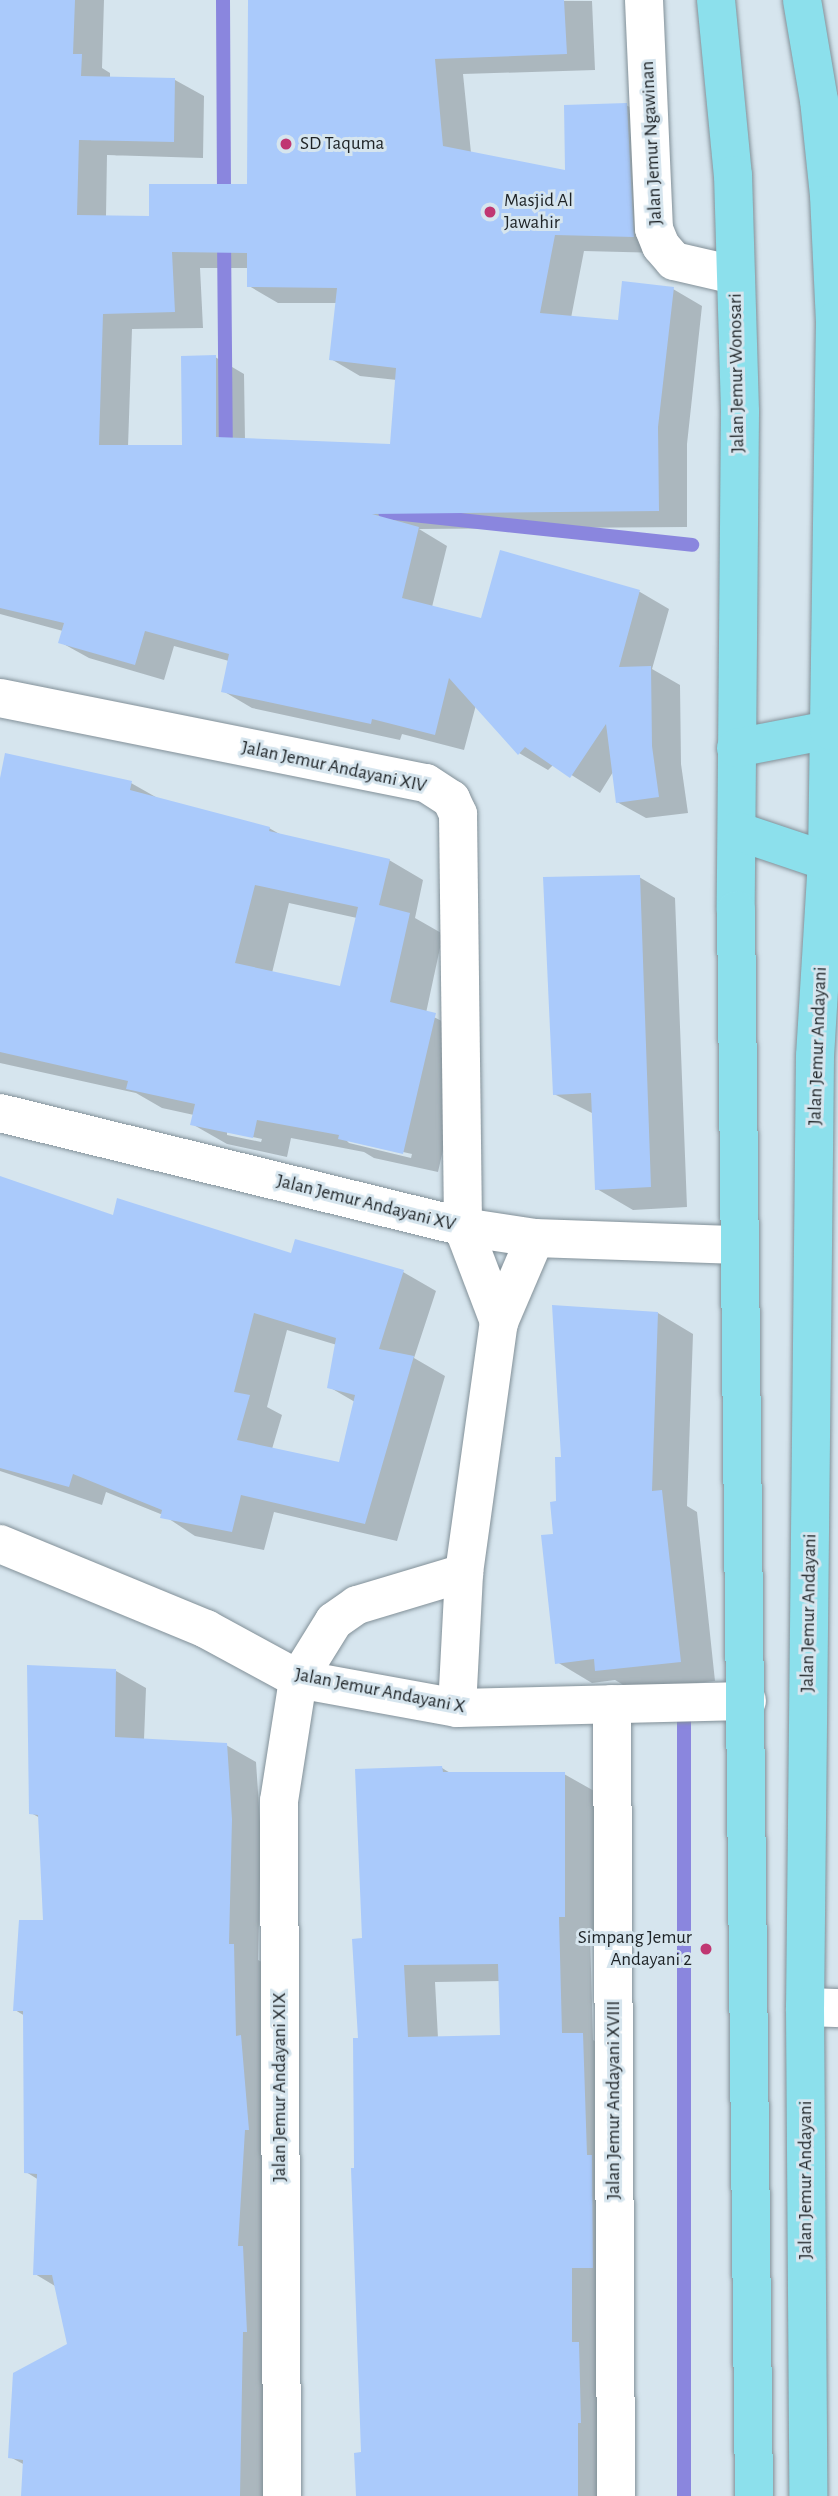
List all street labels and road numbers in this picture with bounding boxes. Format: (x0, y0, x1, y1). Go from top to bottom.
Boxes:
street label: Jalan Jemur Ngawinan (636, 60, 668, 226)
street label: Jalan Jemur Wonosari (724, 293, 750, 453)
street label: Jalan Jemur Andayani XIV (239, 736, 429, 798)
street label: Jalan Jemur Andayani (804, 966, 832, 1126)
street label: Jalan Jemur Andayani XV (274, 1170, 458, 1236)
street label: Jalan Jemur Andayani (796, 1534, 822, 1692)
street label: Jalan Jemur Andayani X (293, 1663, 467, 1719)
street label: Jalan Jemur Andayani XIX (269, 1992, 291, 2182)
street label: Jalan Jemur Andayani XVIII (603, 2001, 625, 2199)
street label: Jalan Jemur Andayani (795, 2101, 817, 2259)

